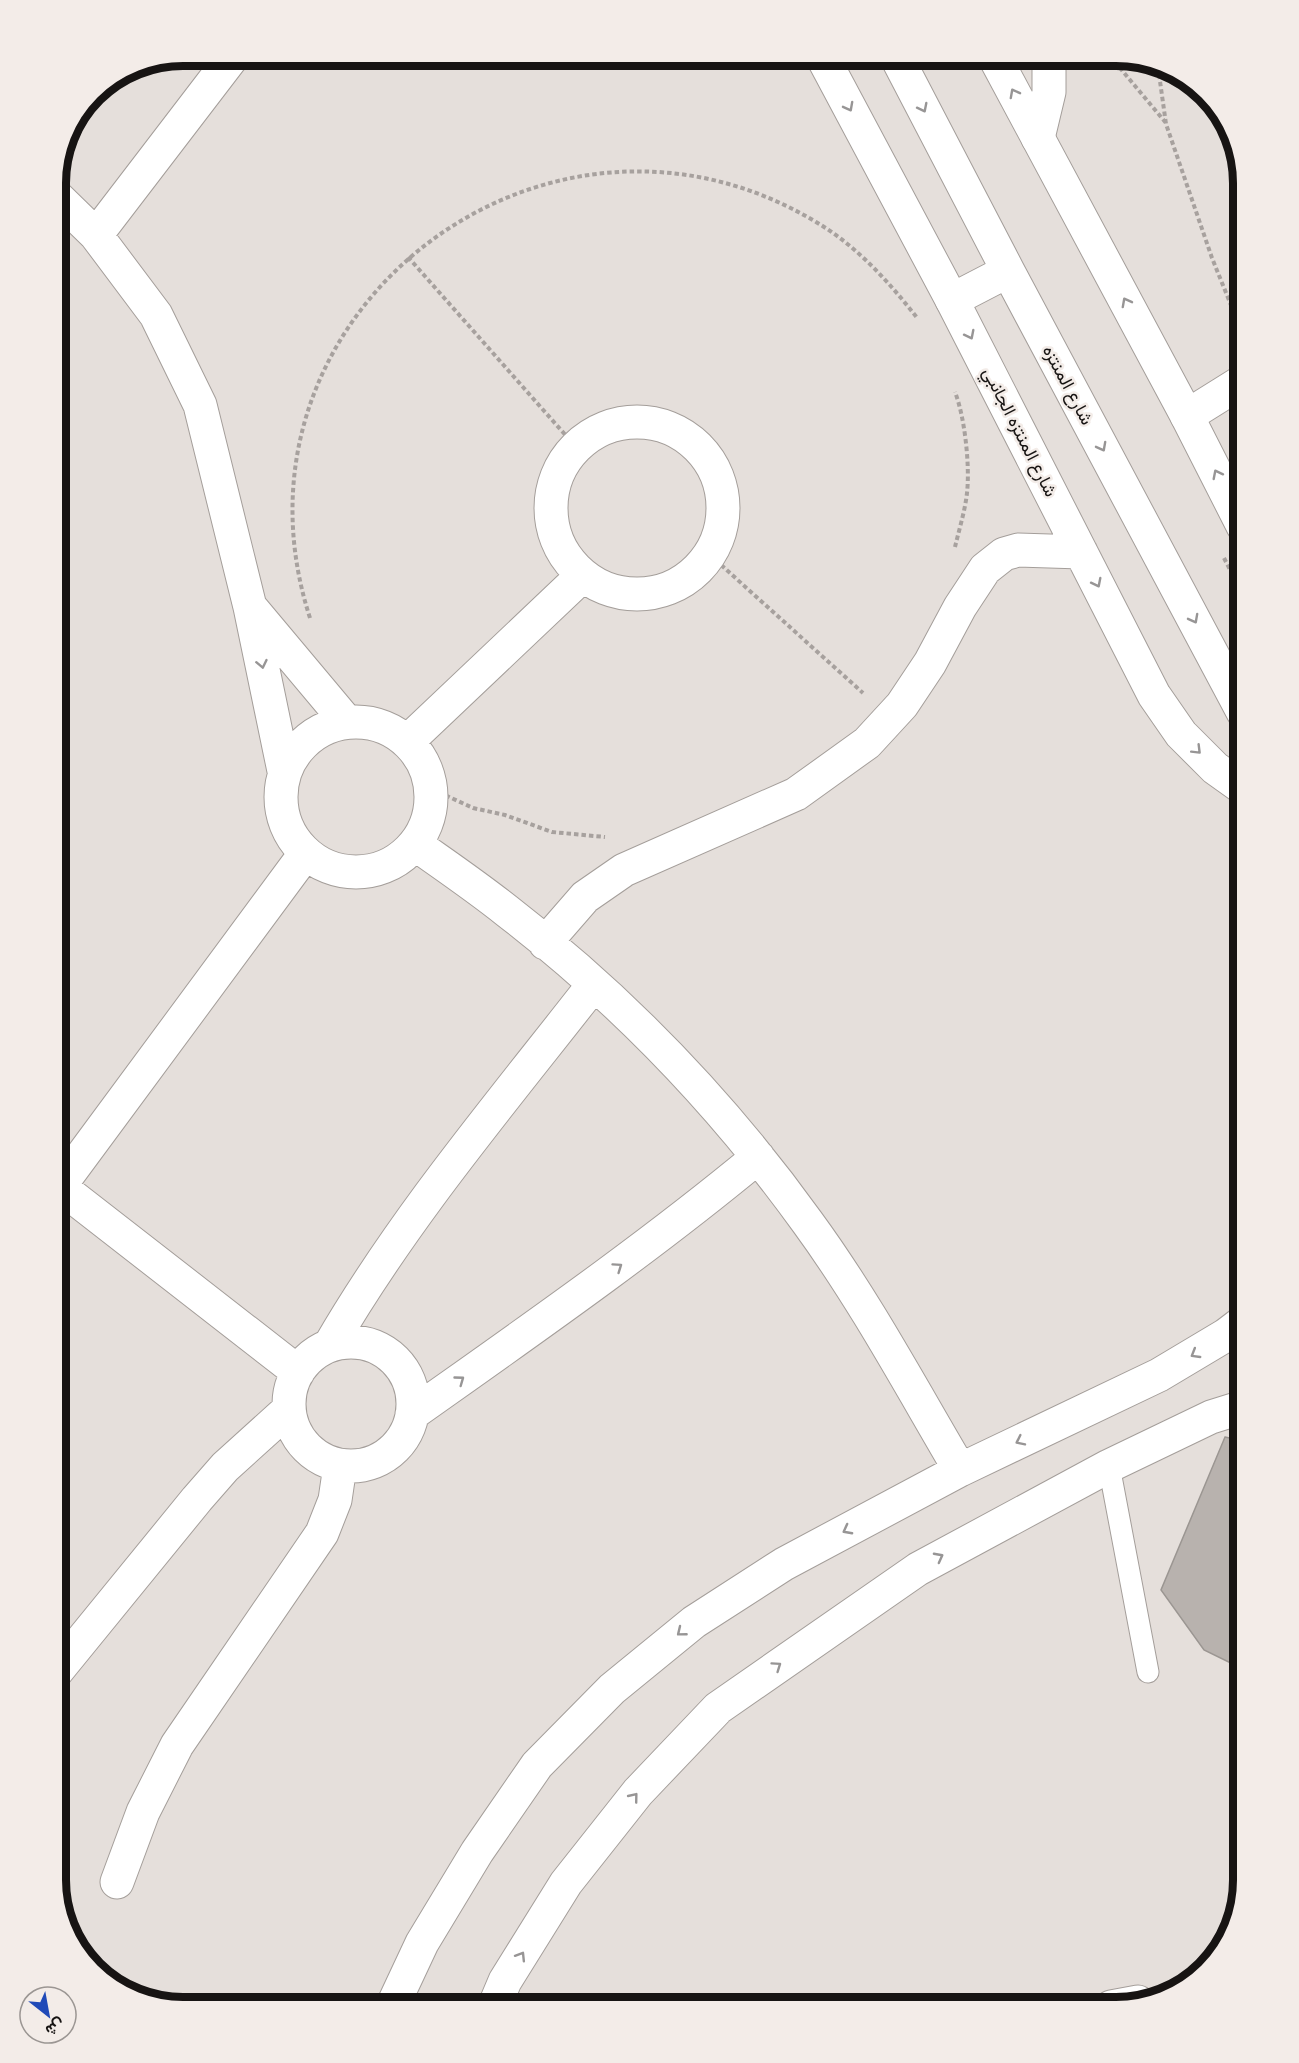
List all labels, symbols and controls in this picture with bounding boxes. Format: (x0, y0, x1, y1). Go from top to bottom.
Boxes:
one-way arrow (1010, 89, 1021, 99)
one-way arrow (842, 101, 853, 112)
one-way arrow (916, 101, 927, 112)
one-way arrow (1122, 298, 1133, 308)
one-way arrow (963, 329, 974, 340)
street label: شارع المنتزه (1036, 342, 1097, 430)
street label: شارع المنتزه الجانبي (974, 364, 1061, 502)
one-way arrow (1095, 441, 1106, 452)
one-way arrow (1213, 470, 1224, 481)
one-way arrow (1090, 577, 1102, 588)
one-way arrow (1187, 613, 1198, 624)
one-way arrow (255, 659, 268, 669)
one-way arrow (1190, 743, 1200, 754)
one-way arrow (612, 1263, 623, 1274)
one-way arrow (1191, 1346, 1201, 1358)
one-way arrow (453, 1376, 464, 1387)
one-way arrow (1016, 1434, 1027, 1446)
one-way arrow (843, 1523, 853, 1534)
one-way arrow (933, 1553, 943, 1564)
one-way arrow (677, 1625, 688, 1636)
one-way arrow (771, 1662, 782, 1673)
one-way arrow (627, 1793, 638, 1804)
one-way arrow (514, 1951, 525, 1962)
north arrow (18, 1985, 78, 2045)
text: ش (41, 2013, 68, 2040)

